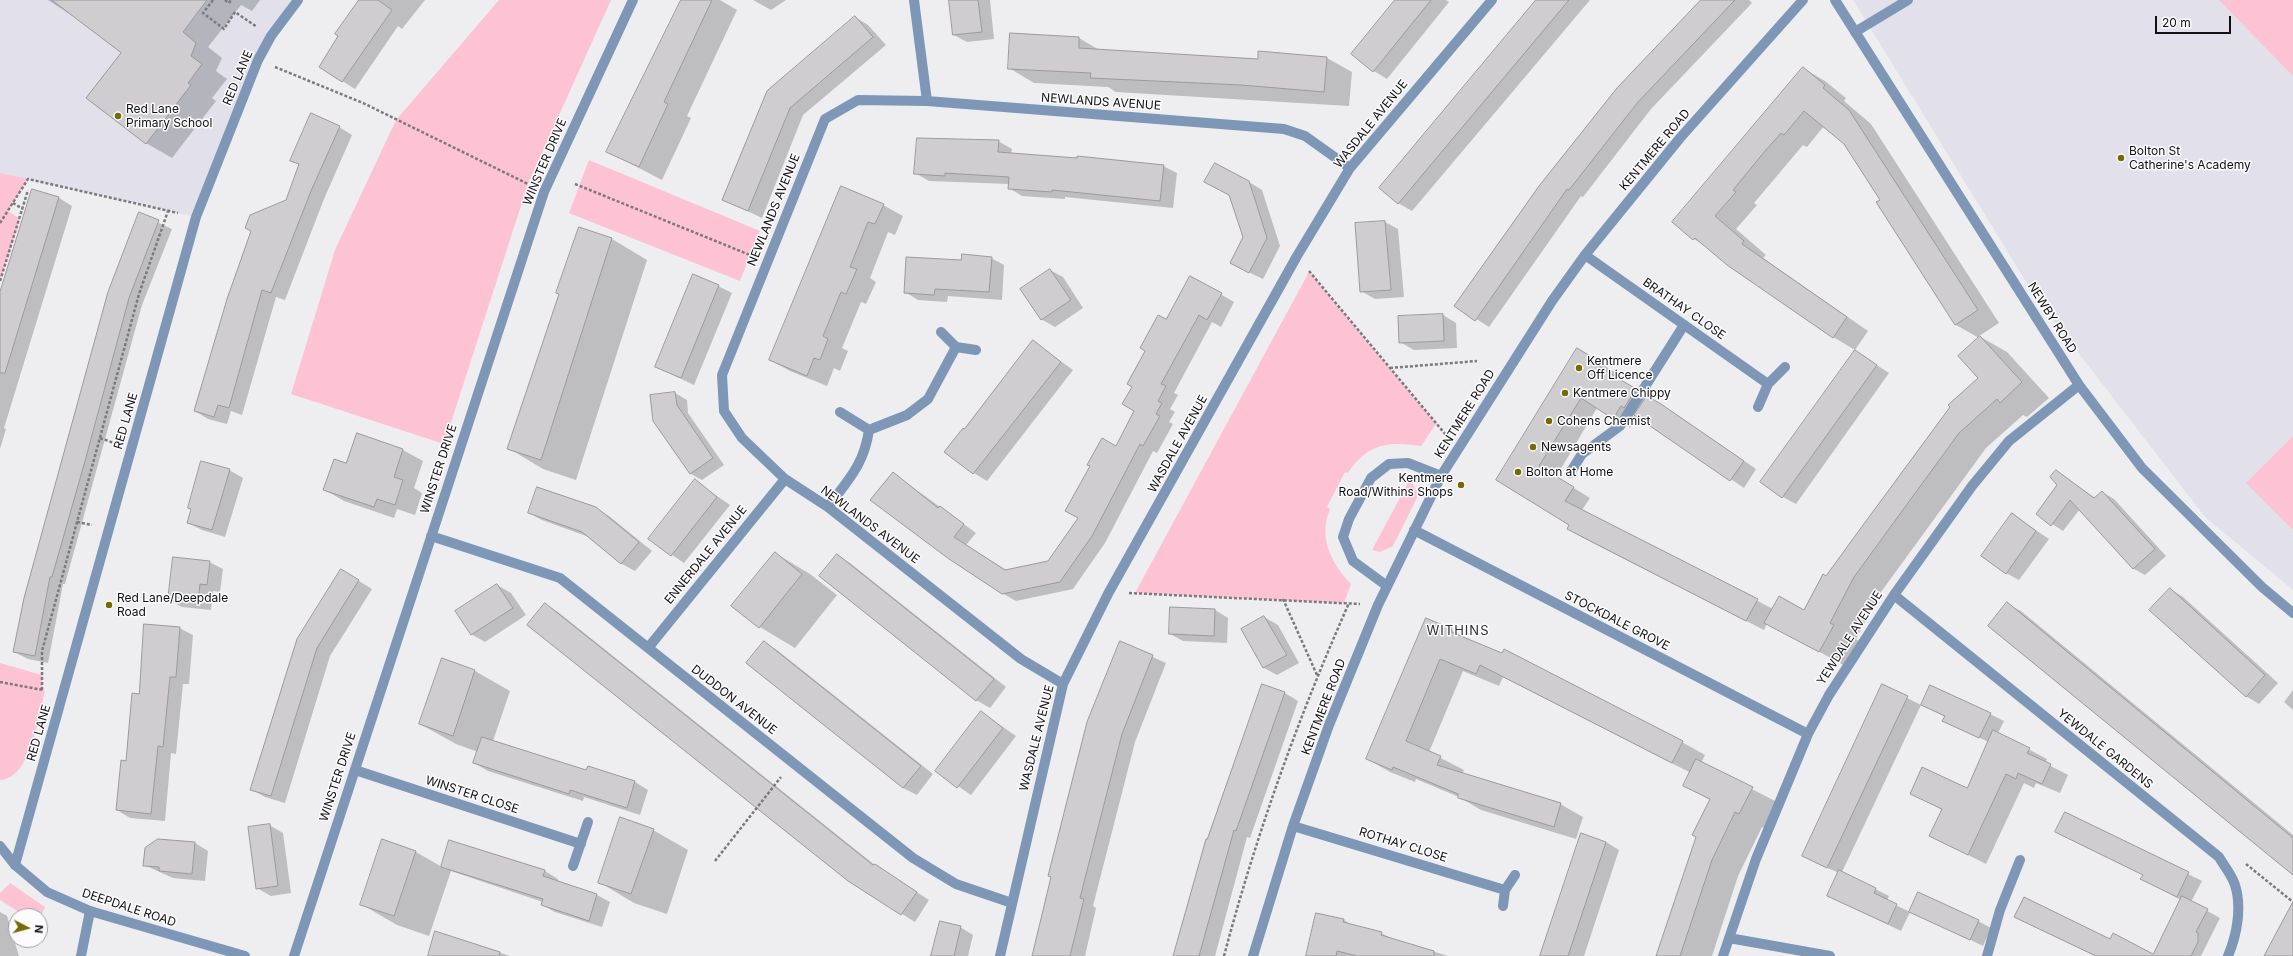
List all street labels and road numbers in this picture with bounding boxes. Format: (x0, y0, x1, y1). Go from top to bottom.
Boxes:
street label: RED LANE (220, 48, 256, 108)
street label: WASDALE AVENUE (1331, 77, 1411, 171)
street label: NEWLANDS AVENUE (1041, 91, 1161, 113)
street label: KENTMERE ROAD (1617, 106, 1693, 194)
street label: WINSTER DRIVE (520, 116, 570, 208)
street label: NEWLANDS AVENUE (745, 152, 803, 268)
street label: BRATHAY CLOSE (1640, 275, 1728, 343)
street label: NEWBY ROAD (2024, 280, 2080, 356)
street label: KENTMERE ROAD (1432, 367, 1498, 461)
street label: RED LANE (111, 391, 141, 451)
street label: WASDALE AVENUE (1145, 393, 1211, 495)
street label: WINSTER DRIVE (418, 423, 460, 515)
street label: NEWLANDS AVENUE (818, 483, 922, 567)
street label: ENNERDALE AVENUE (662, 503, 750, 607)
street label: STOCKDALE GROVE (1562, 588, 1672, 654)
street label: YEWDALE AVENUE (1814, 588, 1886, 688)
street label: KENTMERE ROAD (1299, 657, 1349, 757)
street label: DUDDON AVENUE (688, 662, 780, 738)
street label: WASDALE AVENUE (1017, 683, 1057, 793)
street label: RED LANE (24, 703, 54, 763)
street label: YEWDALE GARDENS (2054, 706, 2156, 792)
street label: WINSTER DRIVE (317, 731, 359, 823)
street label: WINSTER CLOSE (424, 773, 520, 817)
street label: ROTHAY CLOSE (1357, 825, 1449, 865)
street label: DEEPDALE ROAD (80, 886, 178, 930)

